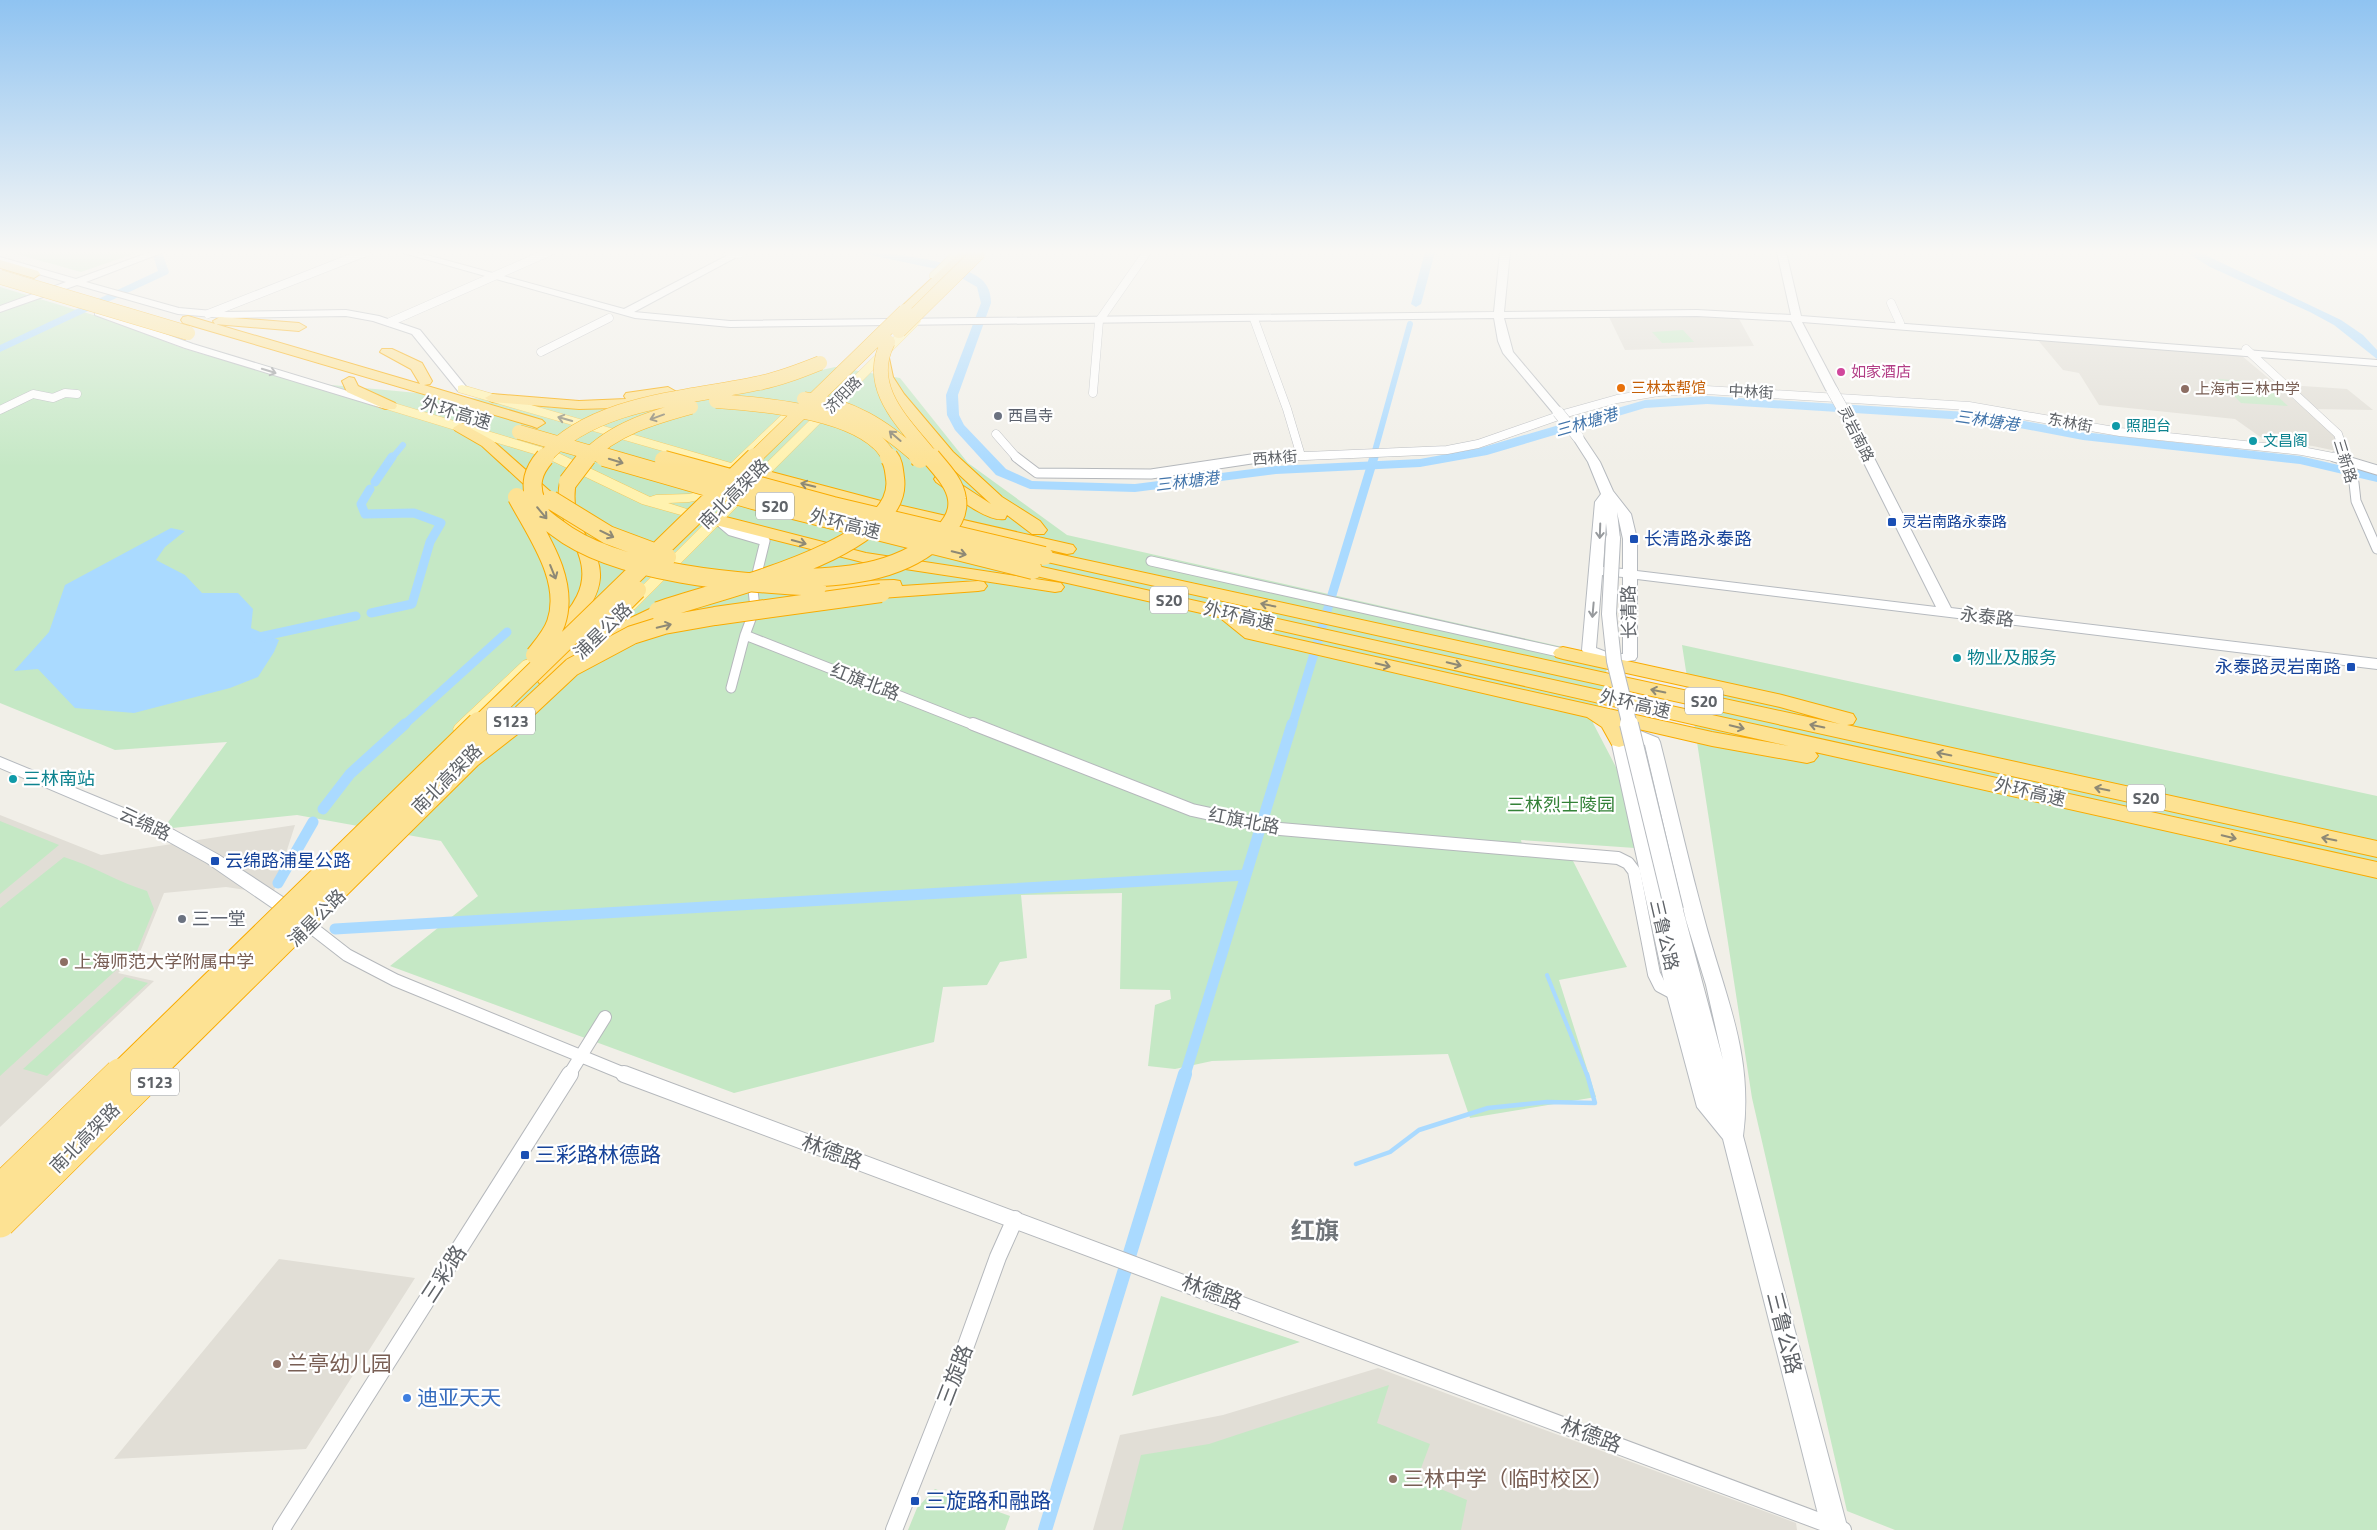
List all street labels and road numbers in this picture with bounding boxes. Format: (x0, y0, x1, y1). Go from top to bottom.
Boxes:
street label: 济阳路 (819, 371, 867, 419)
street label: 中林街 (1728, 379, 1774, 404)
street label: 外环高速 (418, 389, 495, 436)
street label: 灵岩南路 (1833, 402, 1880, 466)
street label: 东林街 (2046, 407, 2094, 438)
street label: 三新路 (2328, 436, 2363, 486)
street label: 西林街 (1252, 444, 1298, 471)
street label: 南北高架路 (692, 452, 775, 535)
road number: S20 (756, 492, 794, 520)
street label: 外环高速 (807, 502, 883, 545)
street label: 长清路 (1615, 585, 1642, 639)
road number: S20 (1150, 586, 1188, 614)
street label: 外环高速 (1201, 594, 1277, 637)
street label: 浦星公路 (567, 596, 638, 665)
street label: 永泰路 (1959, 600, 2016, 633)
street label: 红旗北路 (827, 656, 904, 707)
street label: 外环高速 (1597, 682, 1673, 725)
road number: S20 (1685, 688, 1723, 714)
road number: S123 (487, 708, 535, 734)
street label: 南北高架路 (405, 737, 488, 820)
street label: 外环高速 (1992, 770, 2068, 813)
road number: S20 (2127, 784, 2165, 811)
street label: 云绵路 (115, 800, 175, 847)
street label: 红旗北路 (1206, 800, 1282, 841)
street label: 浦星公路 (282, 883, 352, 953)
street label: 三鲁公路 (1643, 897, 1686, 973)
road number: S123 (131, 1068, 179, 1096)
street label: 南北高架路 (43, 1096, 126, 1179)
street label: 林德路 (797, 1125, 867, 1177)
street label: 三彩路 (413, 1238, 474, 1309)
street label: 林德路 (1177, 1265, 1247, 1317)
street label: 三鲁公路 (1759, 1288, 1811, 1377)
street label: 三旋路 (928, 1339, 980, 1410)
street label: 林德路 (1556, 1408, 1627, 1460)

